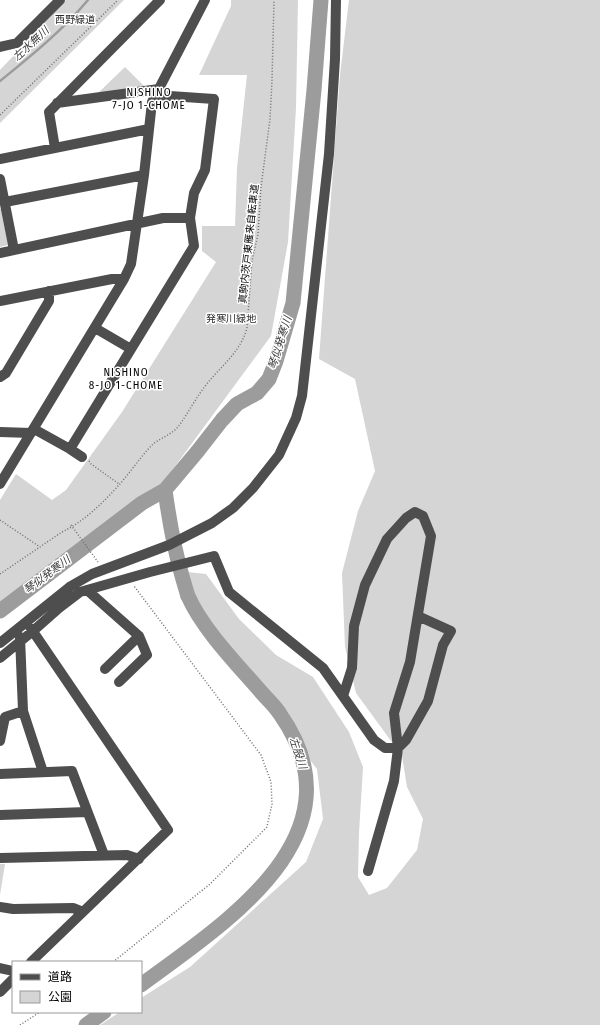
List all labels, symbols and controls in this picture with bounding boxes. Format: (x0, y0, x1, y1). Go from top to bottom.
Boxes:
park label: 西野緑道 (55, 14, 95, 26)
water label: 左水無川 (10, 24, 52, 64)
district label: NISHINO 7-JO 1-CHOME (112, 86, 186, 112)
street label: 真駒内茨戸東雁来自転車道 (237, 184, 261, 304)
park label: 発寒川緑地 (206, 313, 257, 325)
water label: 琴似発寒川 (266, 314, 295, 371)
district label: NISHINO 8-JO 1-CHOME (89, 366, 163, 392)
water label: 琴似発寒川 (21, 553, 74, 597)
water label: 左股川 (287, 735, 310, 772)
legend (12, 961, 142, 1013)
text: 道路 (48, 970, 72, 984)
text: 公園 (48, 990, 72, 1004)

